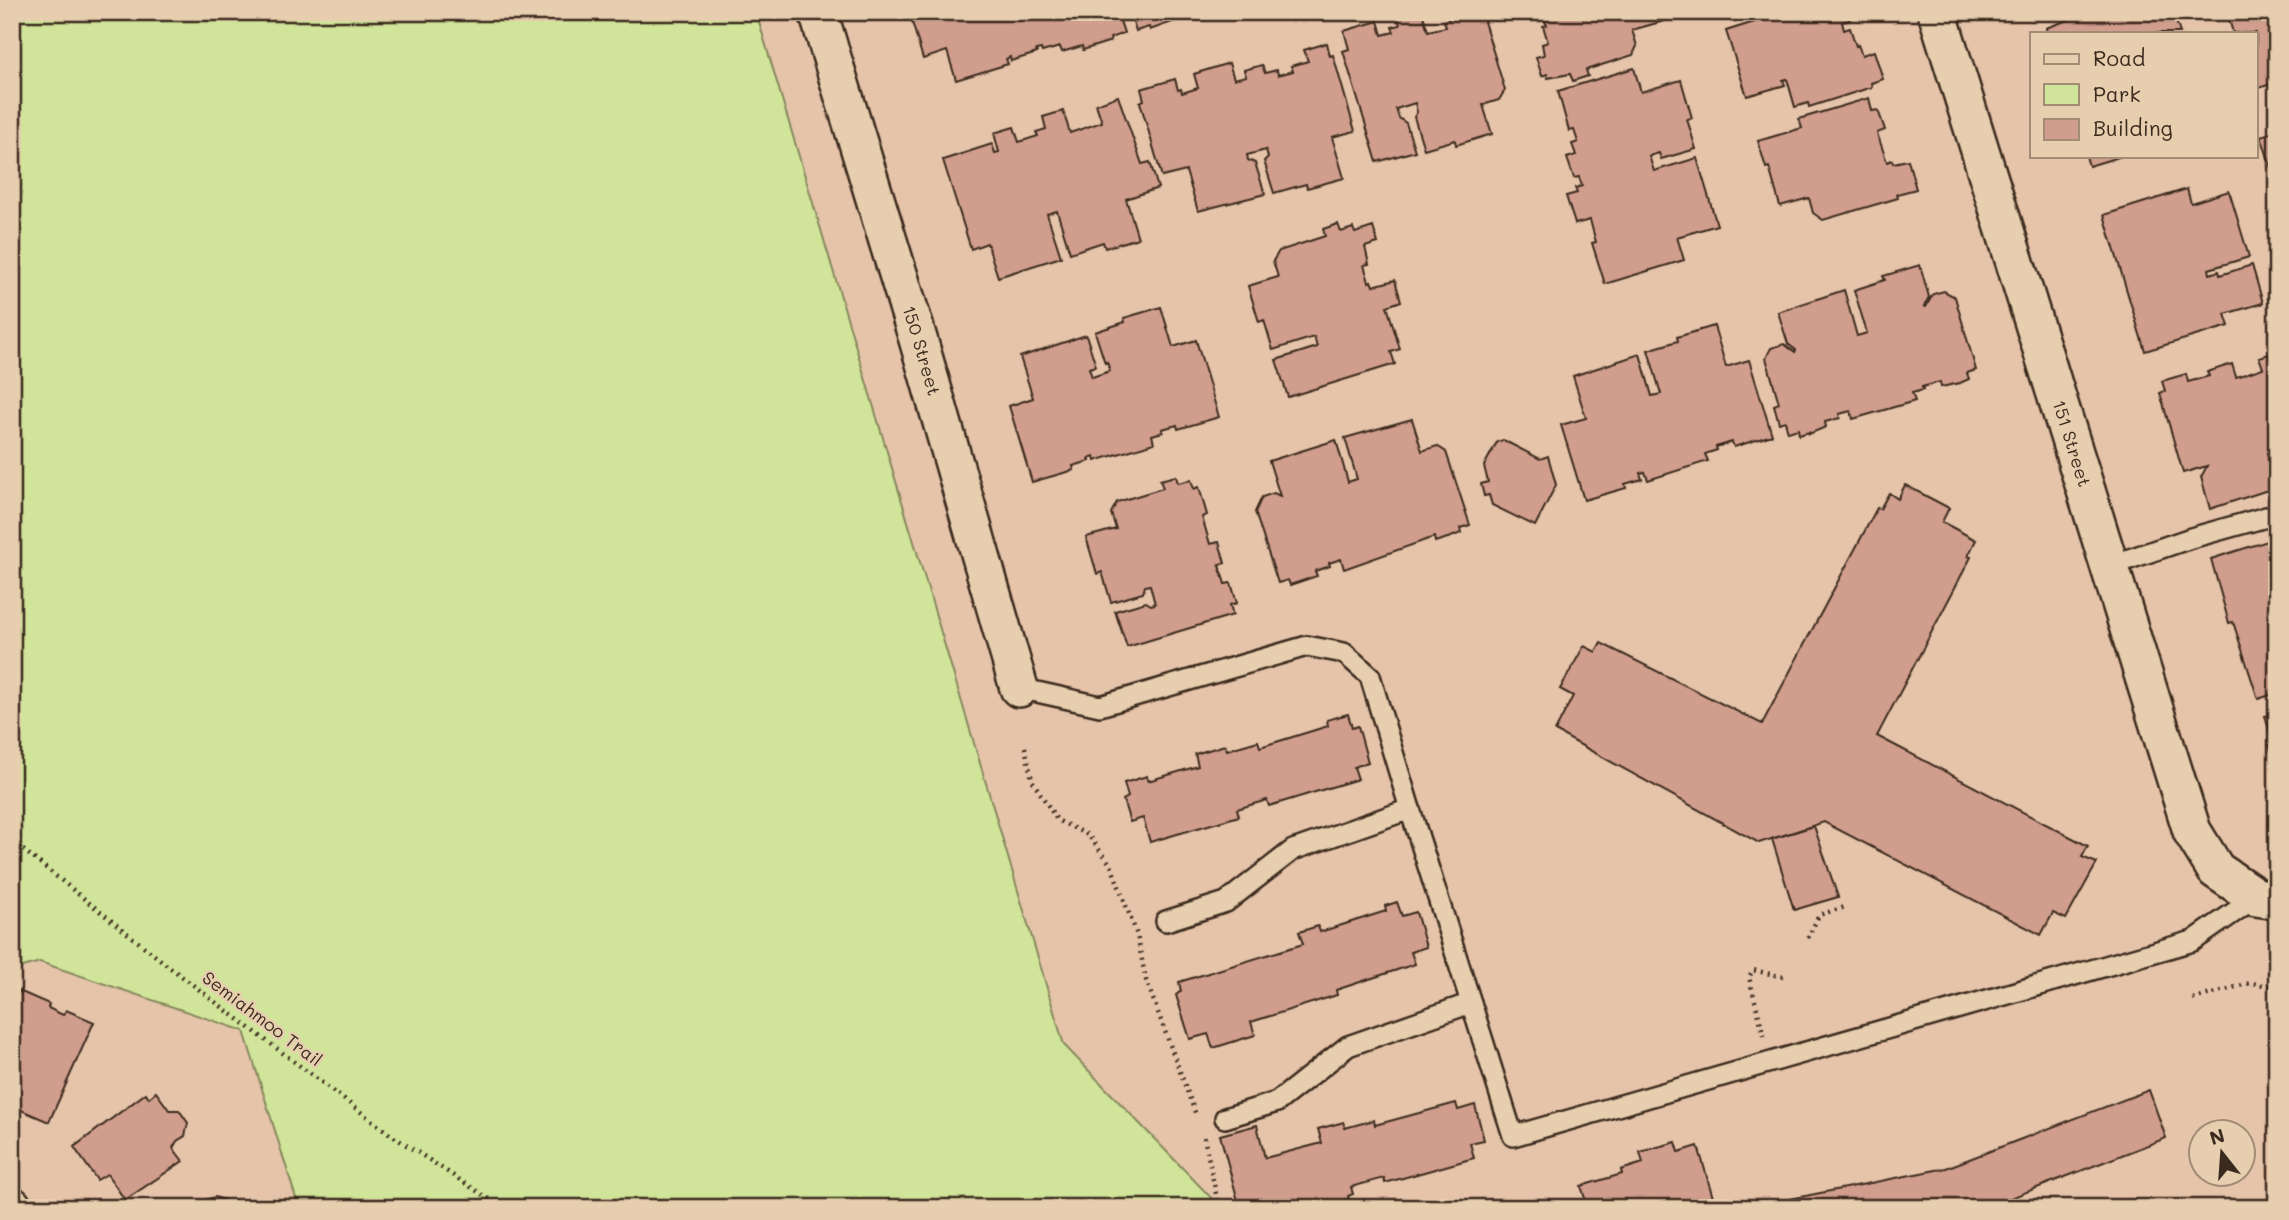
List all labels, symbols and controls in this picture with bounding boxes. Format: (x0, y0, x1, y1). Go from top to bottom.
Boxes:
legend (2030, 32, 2258, 158)
text: Road (2093, 44, 2145, 71)
text: Park (2093, 80, 2141, 107)
text: Building (2093, 114, 2173, 141)
street label: 150 Street (897, 302, 947, 398)
street label: 151 Street (2048, 397, 2097, 490)
street label: Semiahmoo Trail (198, 965, 327, 1071)
north arrow (2188, 1118, 2258, 1188)
text: N (2206, 1122, 2227, 1150)

